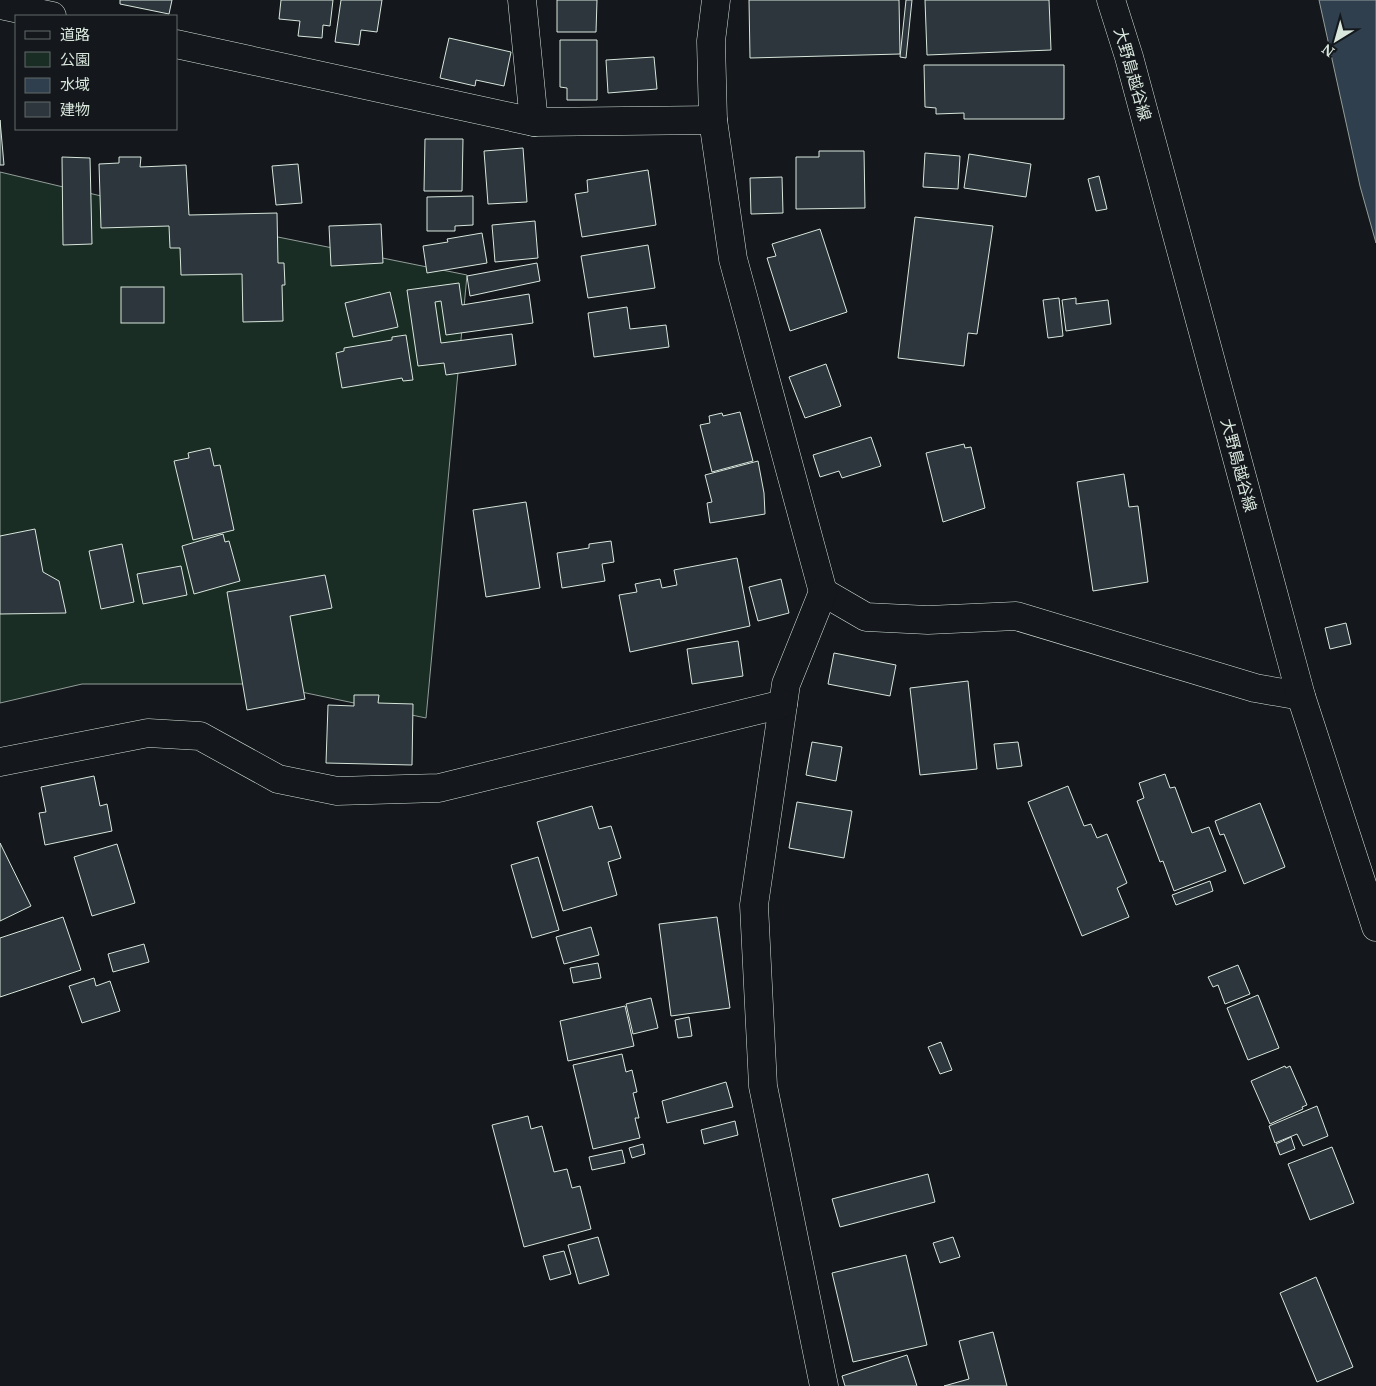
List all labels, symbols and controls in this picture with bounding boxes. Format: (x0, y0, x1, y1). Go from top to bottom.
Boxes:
legend (15, 15, 178, 130)
north arrow (1311, 15, 1361, 65)
text: 道路 (60, 24, 90, 44)
street label: 大野島越谷線 (1109, 25, 1157, 123)
text: N (1318, 40, 1338, 62)
text: 公園 (60, 49, 90, 69)
text: 水域 (60, 74, 90, 94)
text: 建物 (60, 99, 90, 119)
street label: 大野島越谷線 (1216, 416, 1262, 514)

